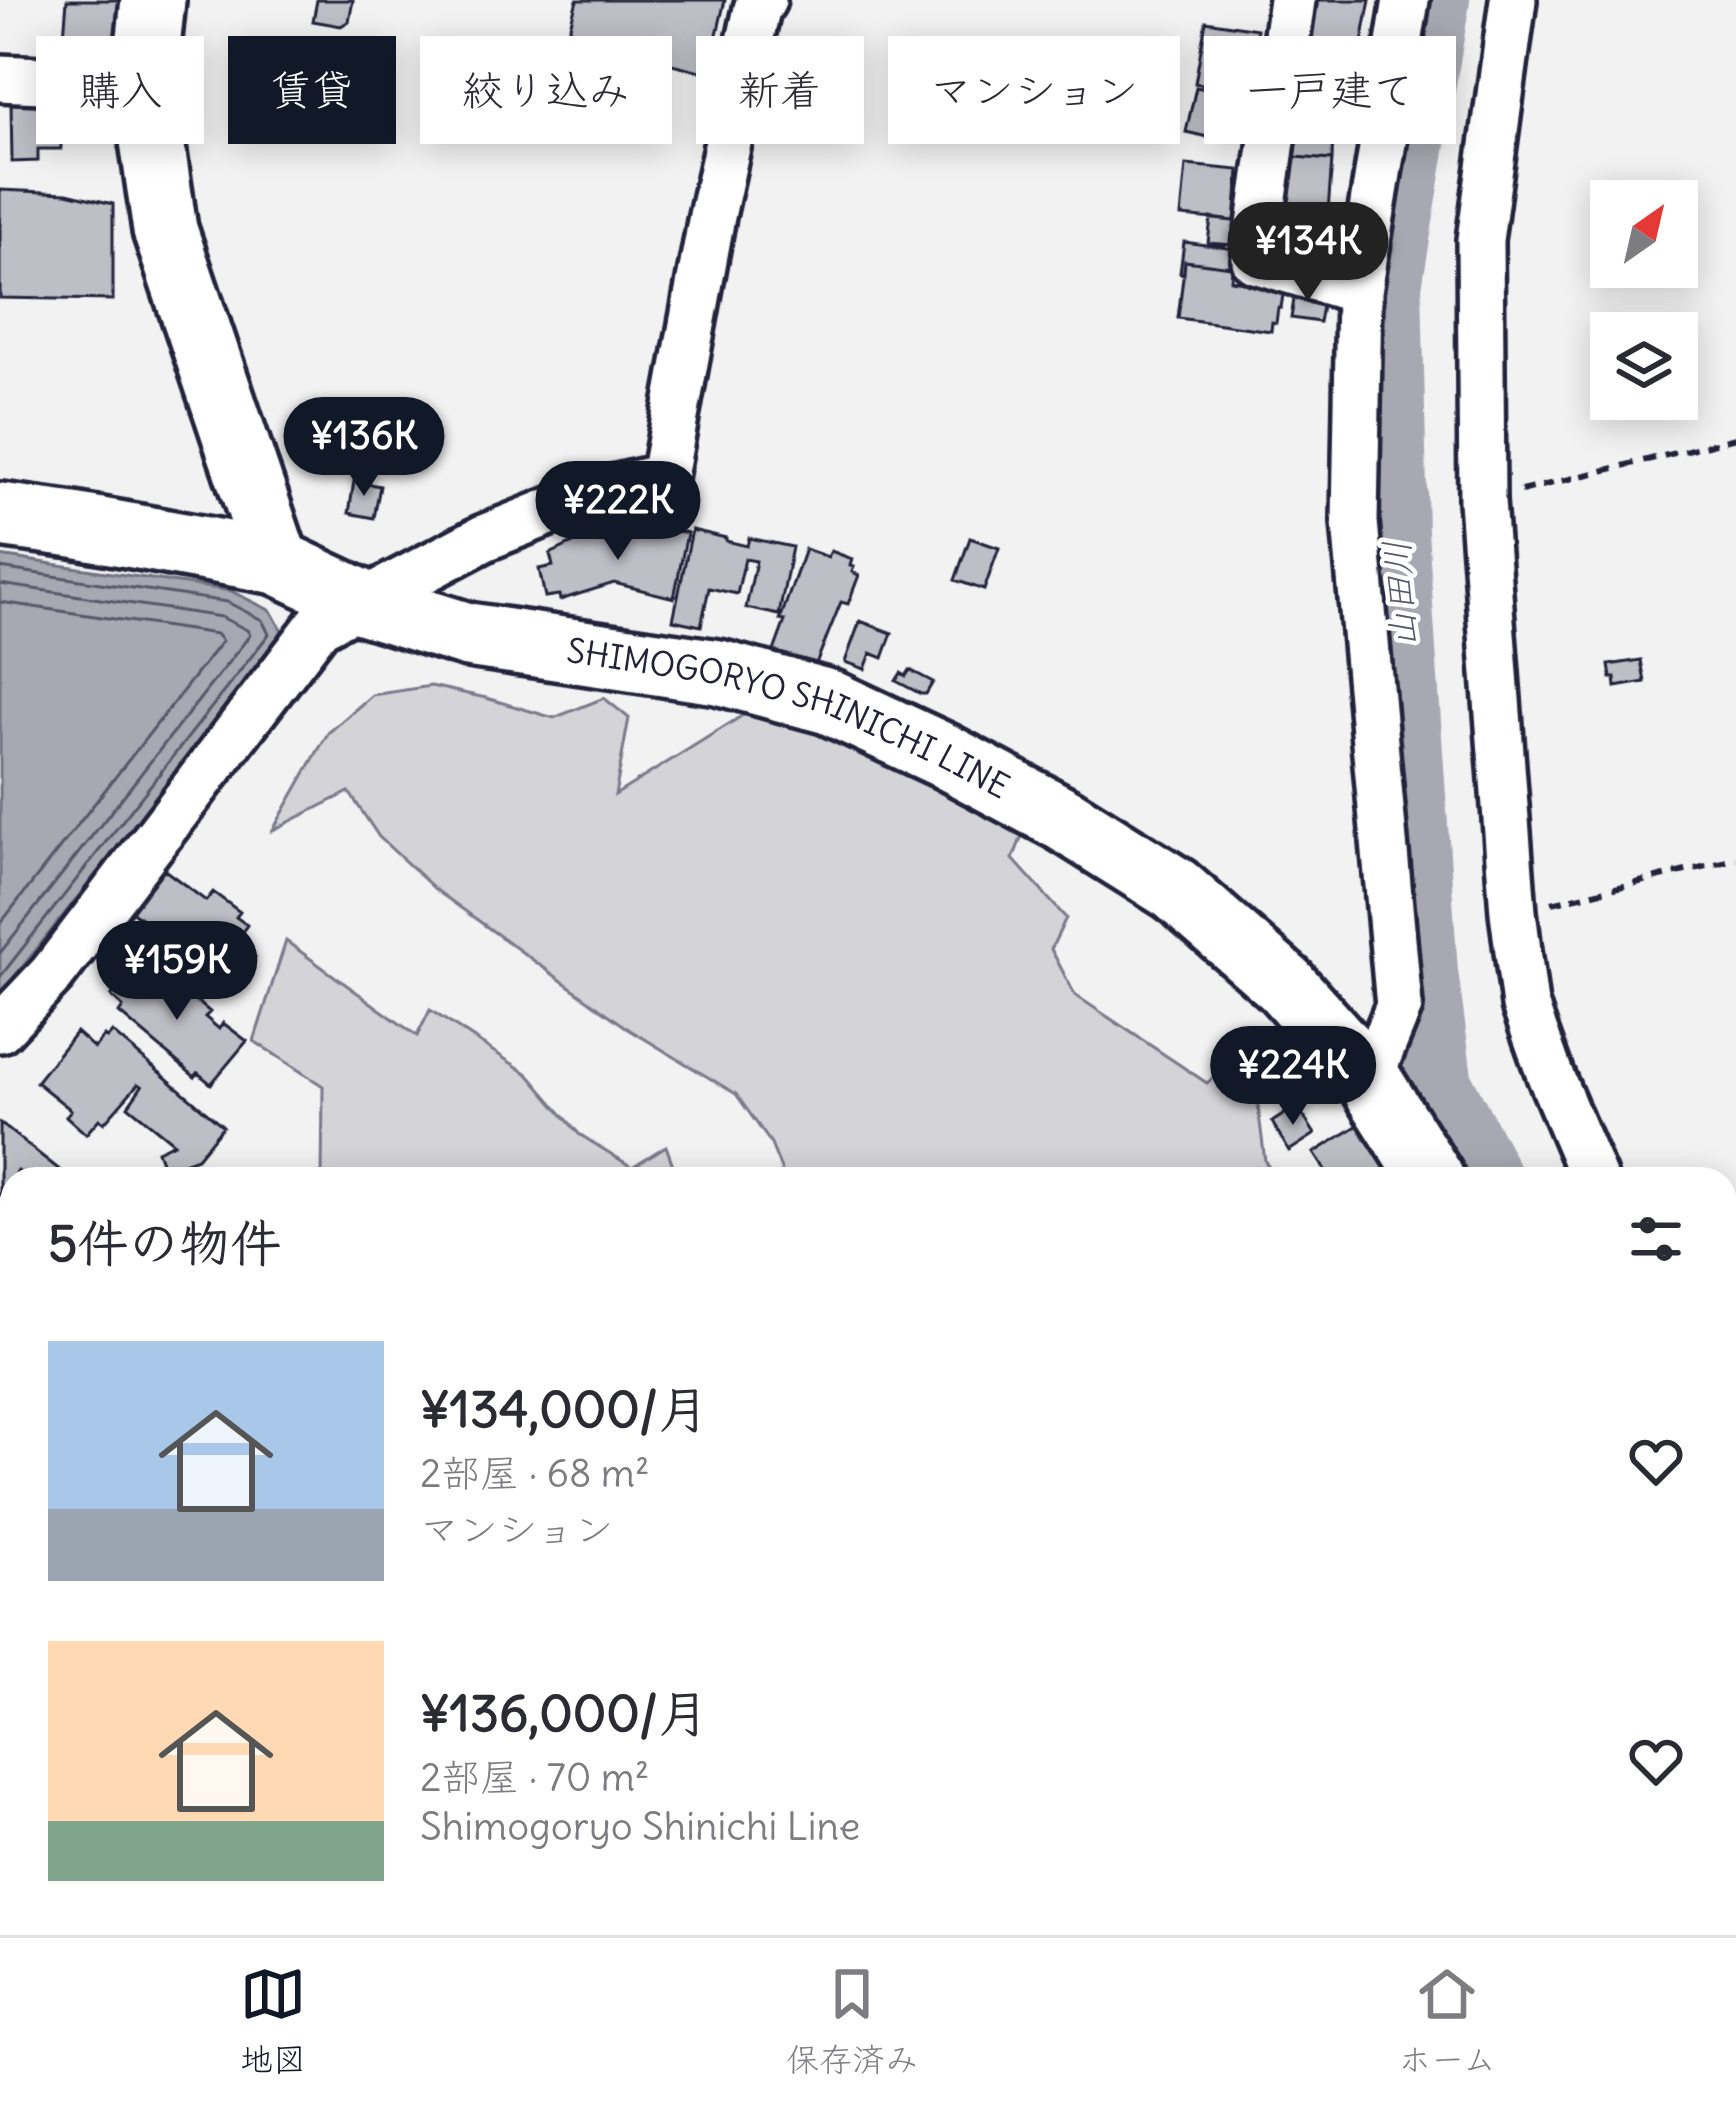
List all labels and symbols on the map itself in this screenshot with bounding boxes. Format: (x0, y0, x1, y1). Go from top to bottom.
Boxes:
north arrow (1590, 180, 1698, 288)
pin: ¥134K (1224, 202, 1392, 304)
pin: ¥136K (280, 397, 448, 499)
pin: ¥222K (534, 461, 702, 563)
water label: 山田川 (1374, 539, 1426, 649)
street label: SHIMOGORYO SHINICHI LINE (564, 629, 1017, 807)
pin: ¥159K (93, 921, 261, 1023)
pin: ¥224K (1209, 1026, 1377, 1128)

